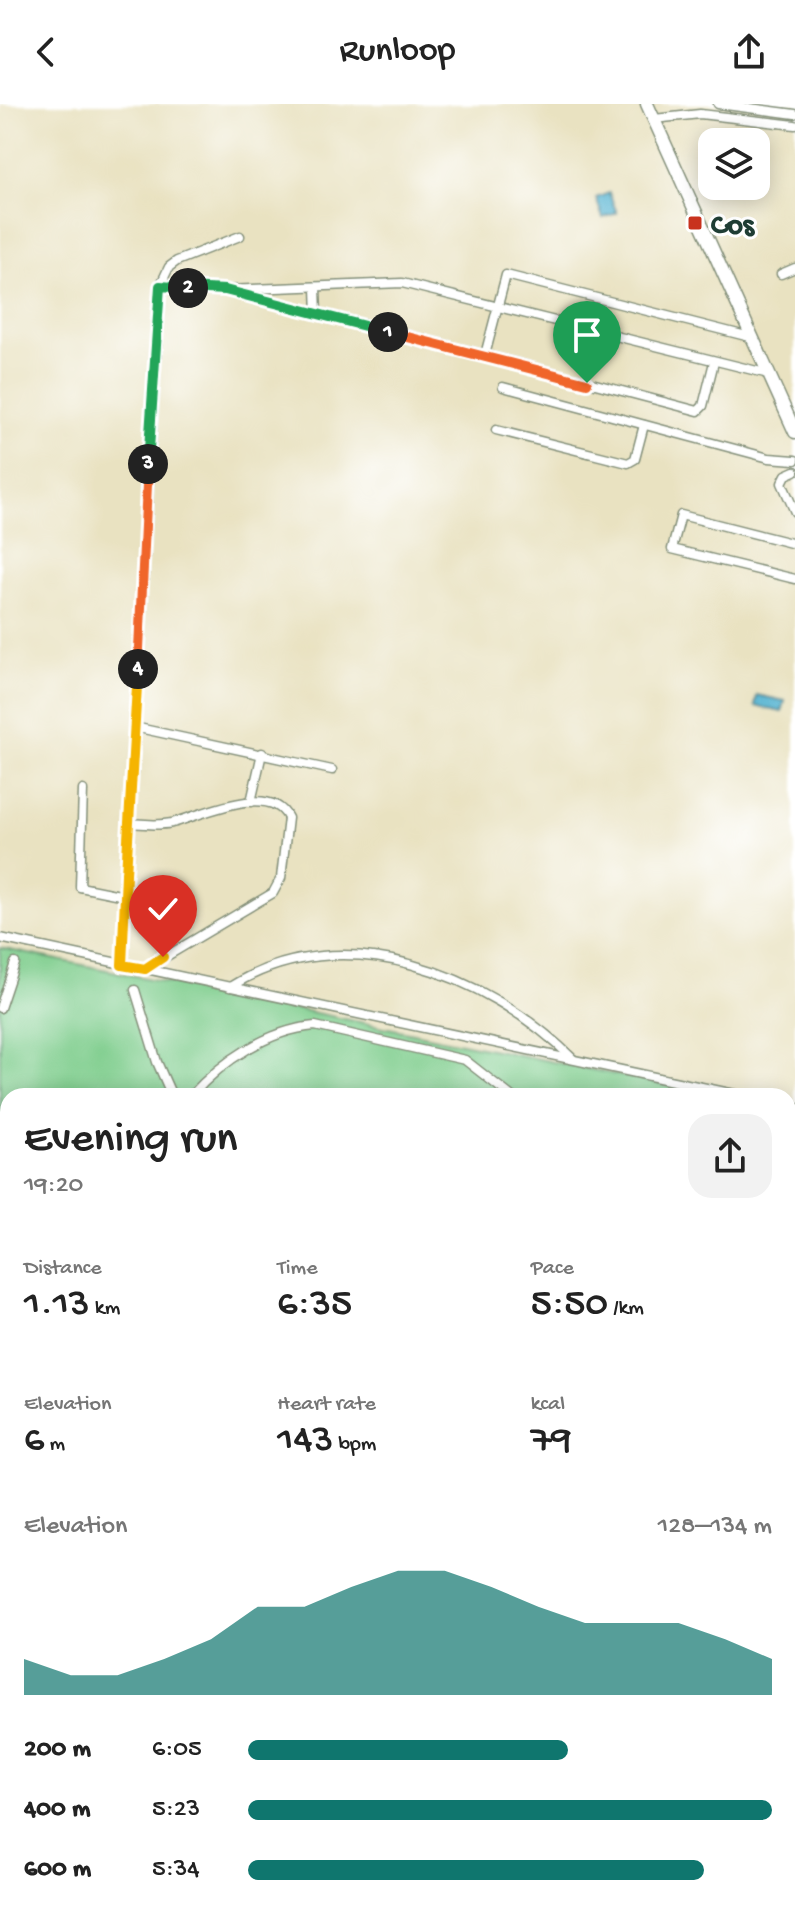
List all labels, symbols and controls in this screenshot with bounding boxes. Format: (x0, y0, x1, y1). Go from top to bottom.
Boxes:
icon: back (24, 30, 68, 74)
icon: share (727, 30, 771, 74)
text: Runloop (340, 31, 455, 74)
map controls (698, 128, 770, 200)
button: layers (698, 128, 770, 200)
place label: Cos (711, 210, 756, 245)
marker: Cos (686, 214, 704, 232)
pin: 2 (168, 268, 208, 308)
text: 2 (183, 275, 193, 301)
pin (553, 301, 621, 383)
pin: 1 (368, 312, 408, 352)
icon: arrive (565, 313, 609, 357)
text: 1 (384, 319, 392, 345)
pin: 3 (128, 444, 168, 484)
text: 3 (142, 451, 154, 477)
pin: 4 (118, 649, 158, 689)
text: 4 (133, 656, 143, 682)
pin (129, 875, 197, 957)
icon: check (141, 887, 185, 931)
button: share (688, 1114, 772, 1198)
text: Evening run (24, 1115, 237, 1167)
text: 19:20 (24, 1171, 83, 1202)
text: Distance (24, 1256, 102, 1282)
text: Time (277, 1256, 318, 1282)
text: Pace (531, 1256, 574, 1282)
text: 1.13 (24, 1282, 90, 1329)
text: 6:35 (277, 1282, 352, 1329)
text: 5:50 (531, 1282, 608, 1329)
text: km (90, 1296, 120, 1322)
text: /km (608, 1296, 644, 1322)
text: Elevation (24, 1392, 111, 1418)
text: Heart rate (277, 1392, 376, 1418)
text: kcal (531, 1392, 565, 1418)
text: 6 (24, 1418, 44, 1465)
text: 143 (277, 1418, 333, 1465)
text: 79 (531, 1418, 572, 1465)
text: m (44, 1432, 65, 1458)
text: bpm (333, 1432, 376, 1458)
text: Elevation (24, 1512, 127, 1543)
text: 128–134 m (658, 1512, 772, 1543)
text: 200 m (24, 1735, 91, 1766)
text: 6:05 (152, 1735, 202, 1766)
text: 400 m (24, 1795, 90, 1826)
text: 5:23 (152, 1795, 200, 1826)
text: 600 m (24, 1855, 91, 1886)
text: 5:34 (152, 1855, 200, 1886)

